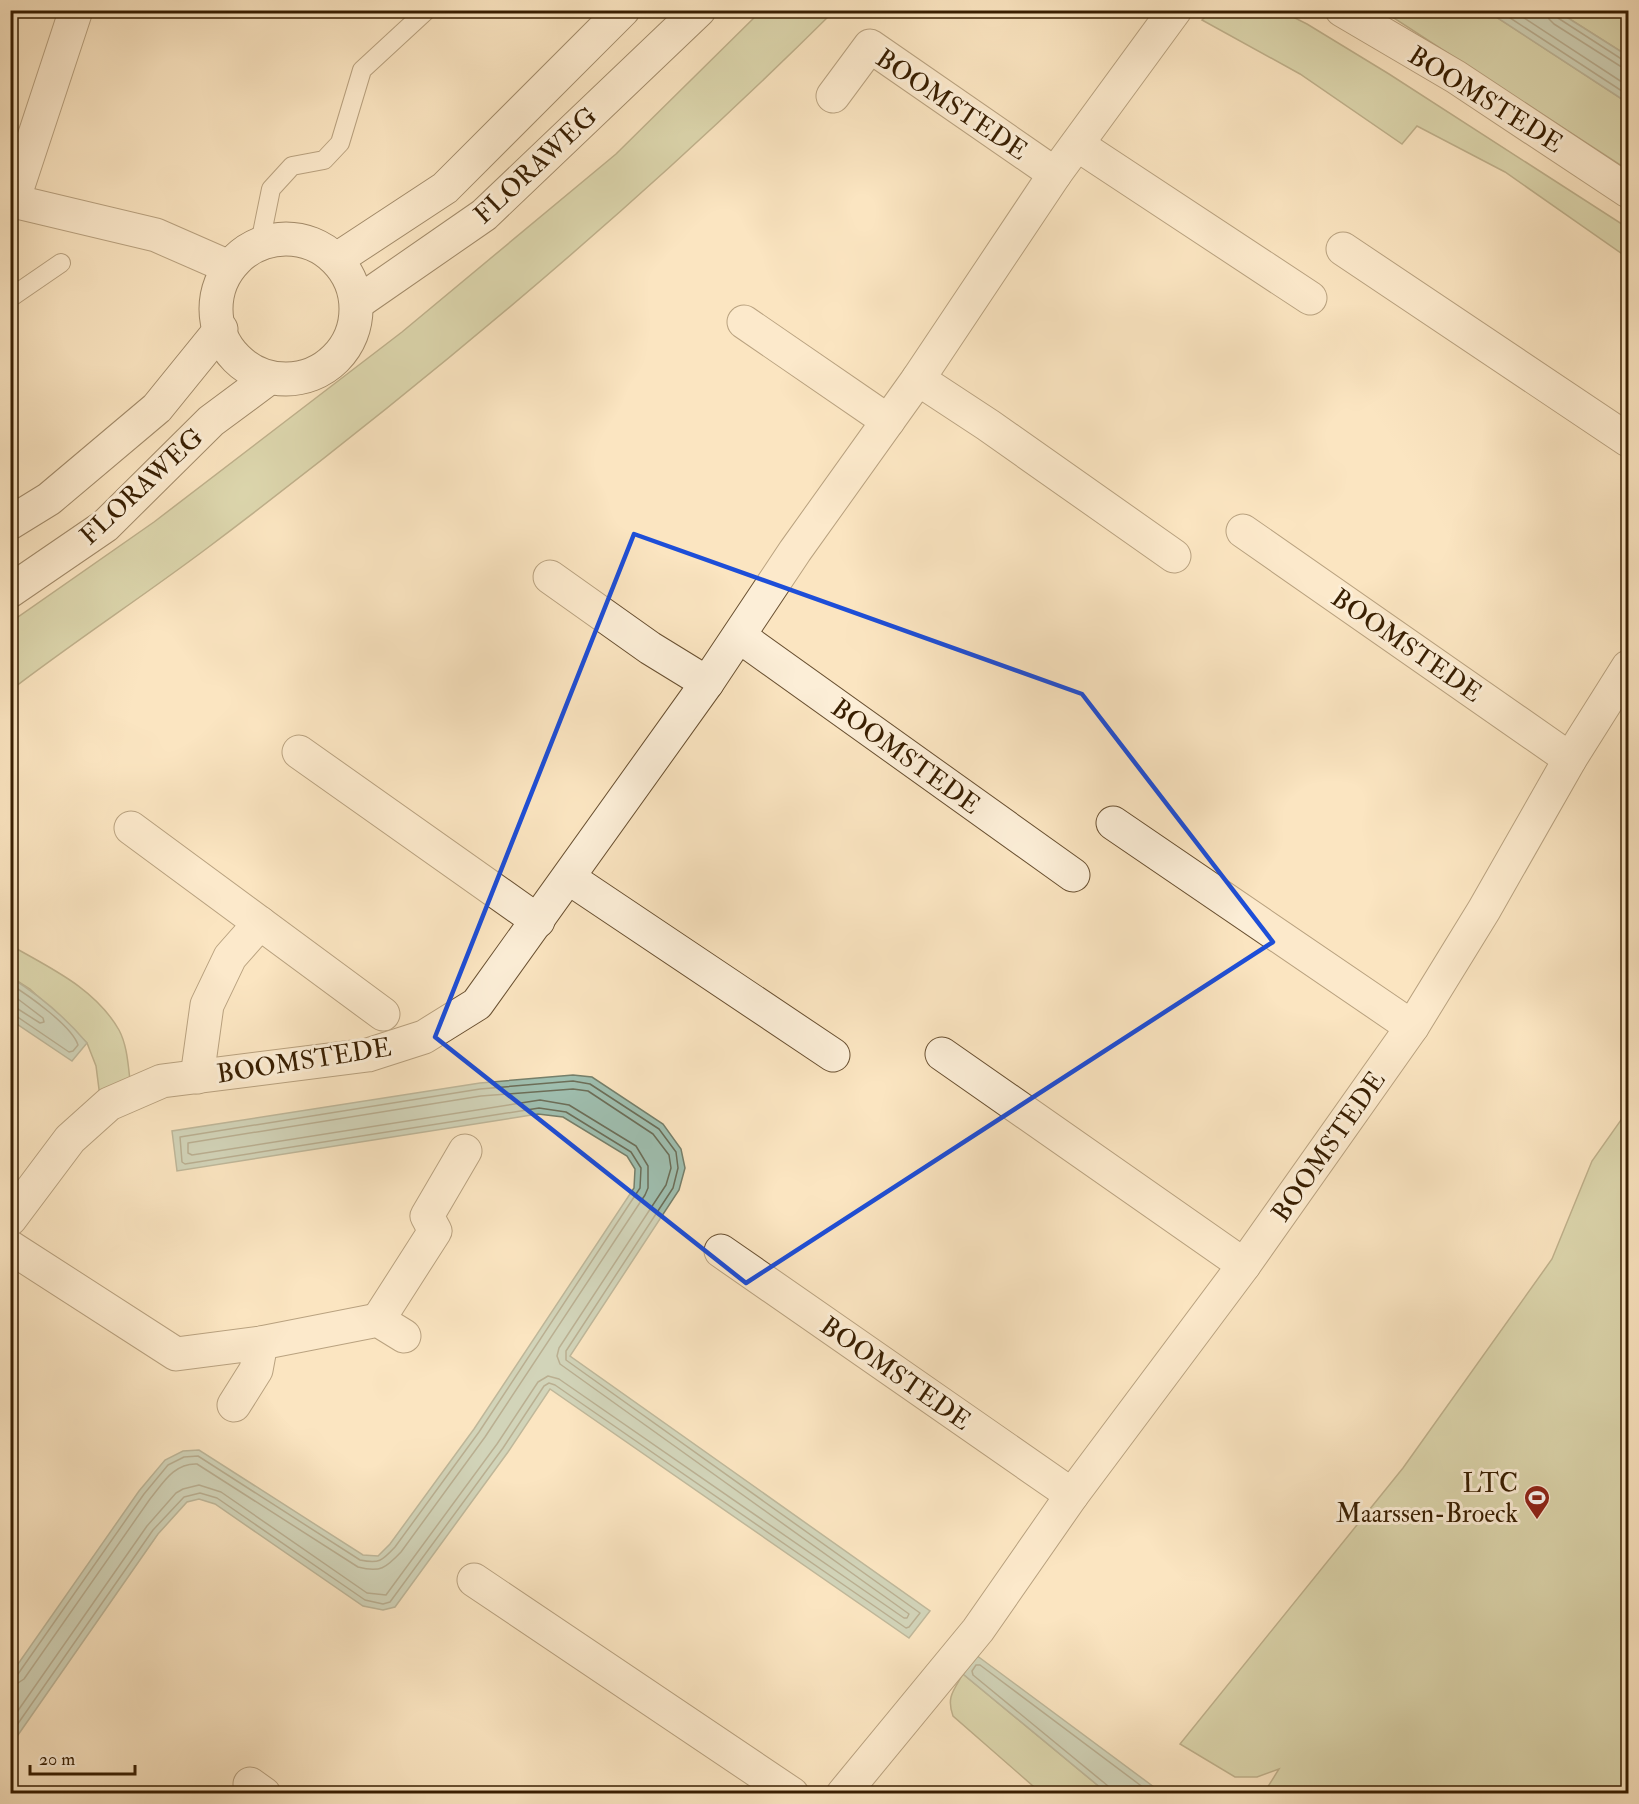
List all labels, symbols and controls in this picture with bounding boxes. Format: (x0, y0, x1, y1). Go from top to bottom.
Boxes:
street label: BOOMSTEDE (1402, 40, 1569, 160)
street label: BOOMSTEDE (869, 42, 1033, 167)
street label: FLORAWEG (467, 101, 604, 231)
street label: FLORAWEG (73, 422, 210, 552)
street label: BOOMSTEDE (1325, 582, 1488, 709)
street label: BOOMSTEDE (825, 692, 986, 822)
street label: BOOMSTEDE (215, 1031, 394, 1091)
street label: BOOMSTEDE (1265, 1065, 1392, 1228)
street label: BOOMSTEDE (814, 1310, 977, 1437)
place label: LTC Maarssen-Broeck (1336, 1468, 1519, 1530)
sports icon: LTC Maarssen-Broeck (1522, 1483, 1552, 1521)
scale bar (30, 1738, 135, 1776)
text: 20 m (39, 1748, 75, 1771)

